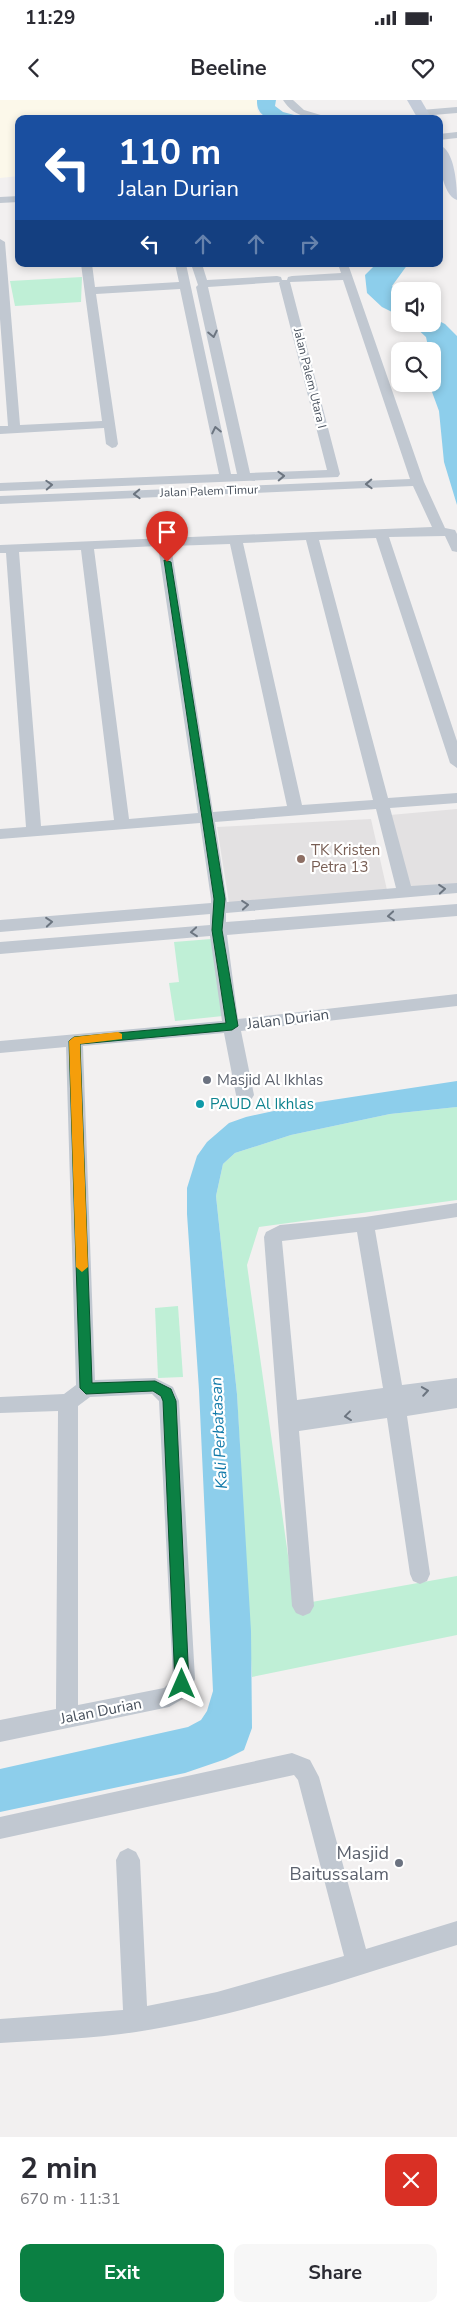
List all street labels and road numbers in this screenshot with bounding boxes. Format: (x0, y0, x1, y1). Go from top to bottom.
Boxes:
street label: Jalan Palem Utara I (290, 325, 330, 430)
street label: Jalan Palem Timur (159, 481, 259, 501)
street label: Jalan Durian (245, 1004, 330, 1034)
street label: Jalan Durian (58, 1693, 143, 1729)

